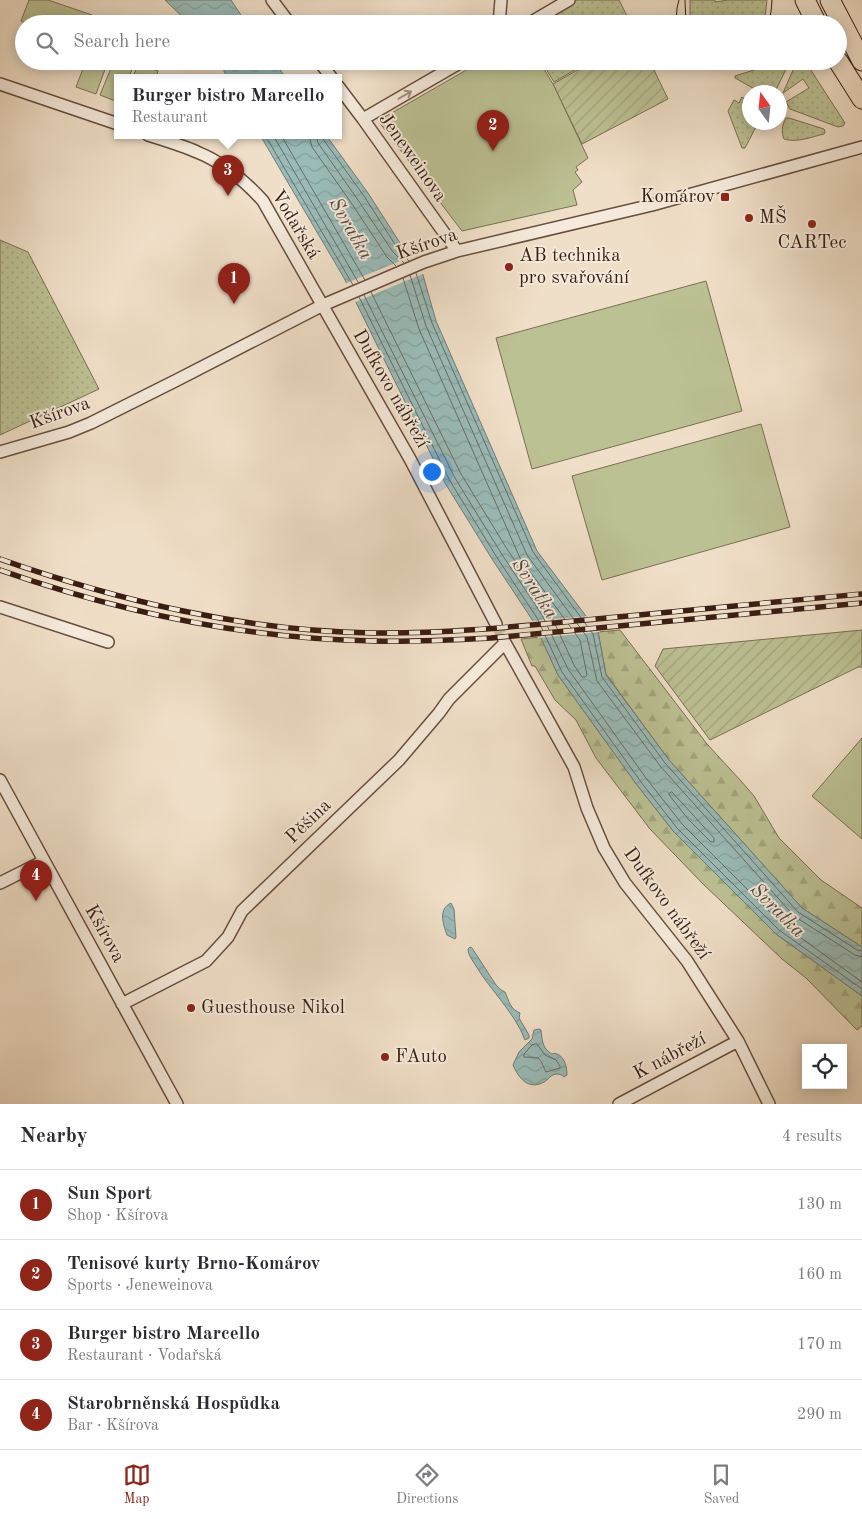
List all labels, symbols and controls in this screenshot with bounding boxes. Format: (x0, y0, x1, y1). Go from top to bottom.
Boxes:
search box (15, 15, 847, 70)
icon: search (33, 29, 61, 57)
text: Search here (73, 33, 170, 52)
popup (114, 74, 342, 139)
north arrow (742, 85, 787, 130)
text: Burger bistro Marcello (131, 87, 325, 106)
one-way arrow (398, 89, 412, 99)
text: Restaurant (131, 110, 208, 126)
street label: Jeneweinova (375, 110, 450, 206)
pin: 2 (477, 110, 509, 151)
pin: 3 (212, 155, 244, 196)
street label: Vodařská (267, 187, 323, 263)
place label: Komárov (640, 188, 715, 207)
marker: Komárov (719, 191, 731, 203)
water label: Svratka (324, 195, 376, 264)
place label: MŠ (759, 204, 787, 228)
marker: MŠ (743, 212, 755, 224)
marker: CARTec (806, 218, 818, 230)
street label: Kšírova (394, 226, 460, 264)
place label: CARTec (777, 234, 847, 253)
place label: AB technika pro svařování (519, 247, 630, 288)
marker: AB technika pro svařování (503, 261, 515, 273)
pin: 1 (218, 263, 250, 304)
street label: Dufkovo nábřeží (349, 327, 432, 452)
street label: Kšírova (27, 394, 93, 434)
your location (419, 459, 445, 485)
water label: Svratka (507, 555, 561, 623)
street label: Pěšina (283, 796, 336, 848)
street label: Dufkovo nábřeží (619, 845, 713, 964)
pin: 4 (20, 860, 52, 901)
water label: Svratka (746, 880, 808, 942)
street label: Kšírova (80, 902, 128, 967)
place label: Guesthouse Nikol (201, 999, 345, 1018)
marker: Guesthouse Nikol (185, 1002, 197, 1014)
street label: K nábřeží (631, 1030, 710, 1084)
map controls (802, 1044, 847, 1089)
button: locate (802, 1044, 847, 1089)
place label: FAuto (395, 1048, 447, 1067)
marker: FAuto (379, 1051, 391, 1063)
text: Nearby (20, 1126, 88, 1147)
text: 4 results (782, 1129, 842, 1145)
text: Sun Sport (67, 1185, 152, 1204)
text: 1 (31, 1197, 41, 1213)
text: 130 m (797, 1197, 842, 1213)
text: Shop · Kšírova (67, 1208, 168, 1224)
text: Tenisové kurty Brno-Komárov (67, 1255, 321, 1274)
text: 2 (31, 1267, 41, 1283)
text: 160 m (797, 1267, 842, 1283)
text: Sports · Jeneweinova (67, 1278, 213, 1294)
text: Burger bistro Marcello (67, 1325, 260, 1344)
text: 3 (31, 1337, 41, 1353)
text: 170 m (797, 1337, 842, 1353)
text: Restaurant · Vodařská (67, 1348, 222, 1364)
text: Starobrněnská Hospůdka (67, 1395, 280, 1414)
text: 4 (31, 1407, 41, 1423)
text: 290 m (797, 1407, 842, 1423)
text: Bar · Kšírova (67, 1418, 159, 1434)
tab: Map (123, 1461, 151, 1508)
tab: Directions (396, 1461, 458, 1508)
tab: Saved (704, 1461, 739, 1508)

